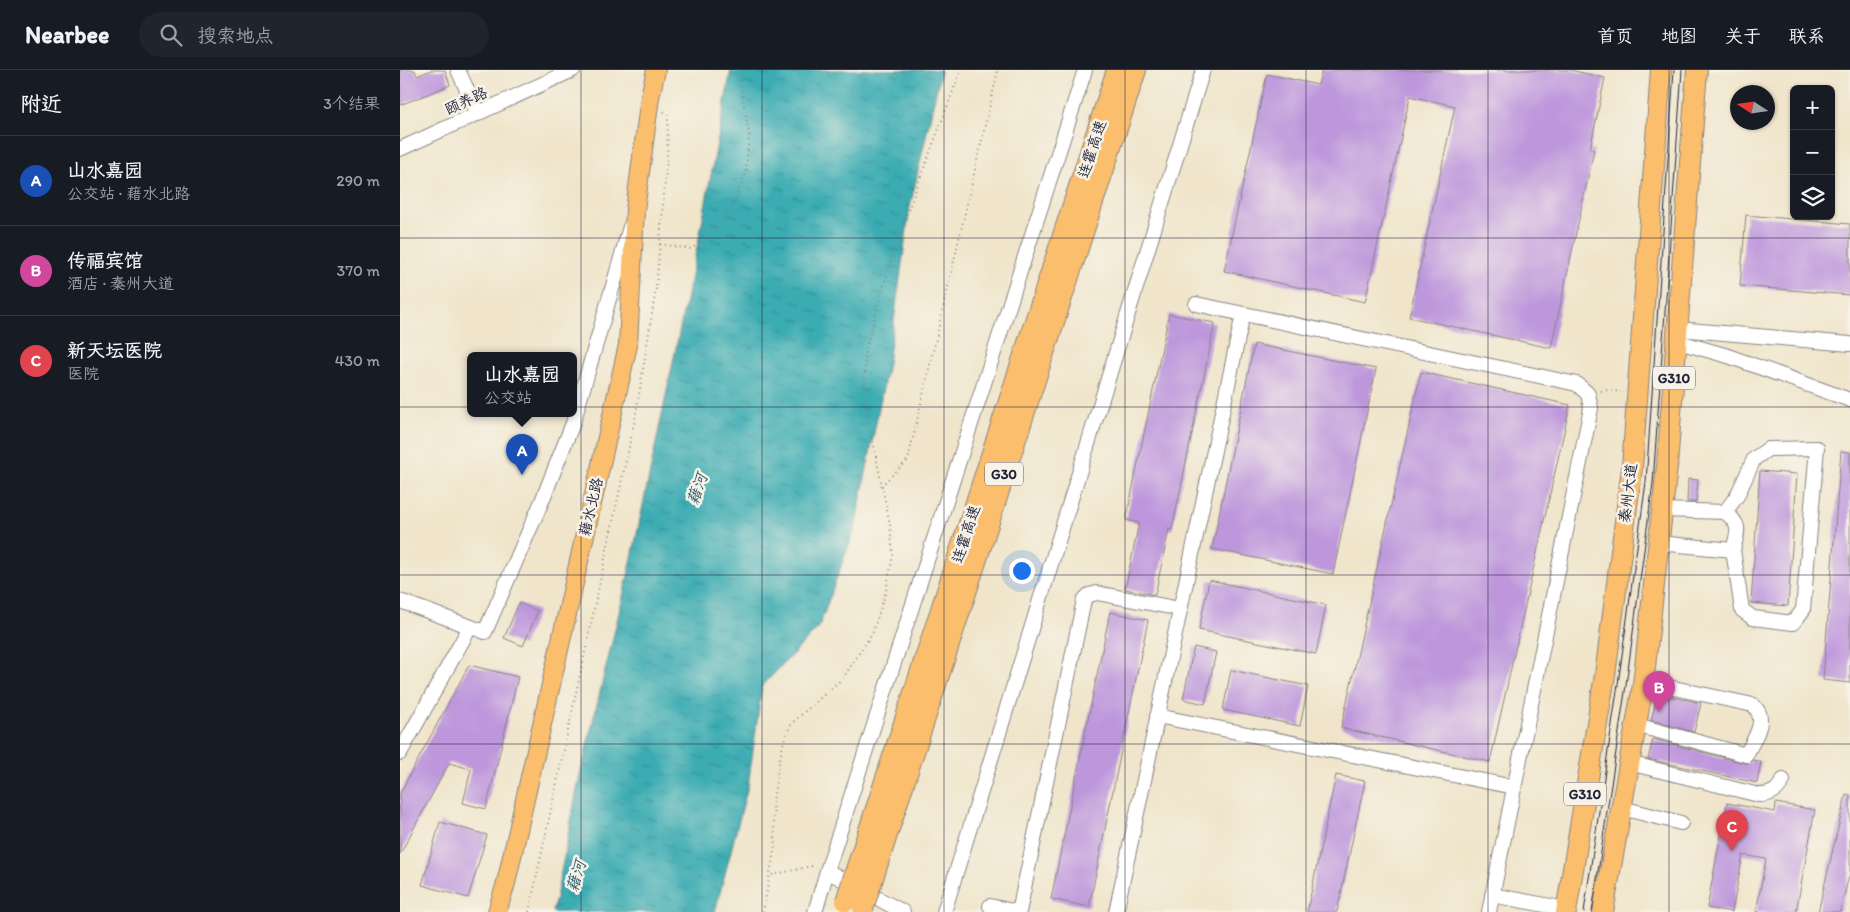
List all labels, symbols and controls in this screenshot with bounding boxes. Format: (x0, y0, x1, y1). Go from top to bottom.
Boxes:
search box (139, 12, 489, 57)
text: Nearbee (25, 20, 109, 49)
icon: search (157, 21, 185, 49)
text: 搜索地点 (197, 24, 274, 47)
text: 首页 (1597, 25, 1633, 47)
text: 地图 (1661, 25, 1697, 47)
text: 关于 (1725, 25, 1761, 47)
text: 联系 (1789, 25, 1825, 47)
street label: 颐养路 (442, 83, 490, 119)
north arrow (1730, 85, 1775, 130)
map controls (1790, 85, 1835, 220)
button: + (1790, 85, 1835, 130)
text: 附近 (20, 91, 62, 116)
text: 3个结果 (323, 94, 380, 113)
street label: 连霍高速 (1074, 118, 1110, 180)
button: − (1790, 130, 1835, 175)
text: 山水嘉园 (67, 159, 143, 182)
text: A (31, 171, 41, 190)
text: 290 m (336, 171, 380, 190)
button: layers (1790, 175, 1835, 220)
text: 公交站 · 藉水北路 (67, 184, 190, 203)
text: 传福宾馆 (67, 249, 143, 272)
text: B (31, 261, 41, 280)
text: 370 m (336, 261, 380, 280)
text: 酒店 · 秦州大道 (67, 274, 174, 293)
text: 新天坛医院 (67, 339, 162, 362)
text: C (31, 351, 41, 370)
text: 430 m (335, 351, 380, 370)
popup (467, 352, 577, 417)
text: 山水嘉园 (484, 363, 560, 386)
text: 医院 (67, 364, 99, 383)
road number: G310 (1653, 366, 1695, 390)
text: 公交站 (484, 388, 532, 407)
pin: A (506, 434, 538, 475)
road number: G30 (985, 462, 1023, 486)
street label: 秦州大道 (1615, 462, 1641, 524)
water label: 藉河 (683, 468, 712, 507)
street label: 藉水北路 (575, 476, 607, 538)
street label: 连霍高速 (948, 503, 984, 565)
your location (1009, 558, 1035, 584)
pin: B (1643, 671, 1675, 712)
road number: G310 (1564, 782, 1606, 806)
pin: C (1716, 810, 1748, 851)
water label: 藉河 (562, 855, 591, 894)

